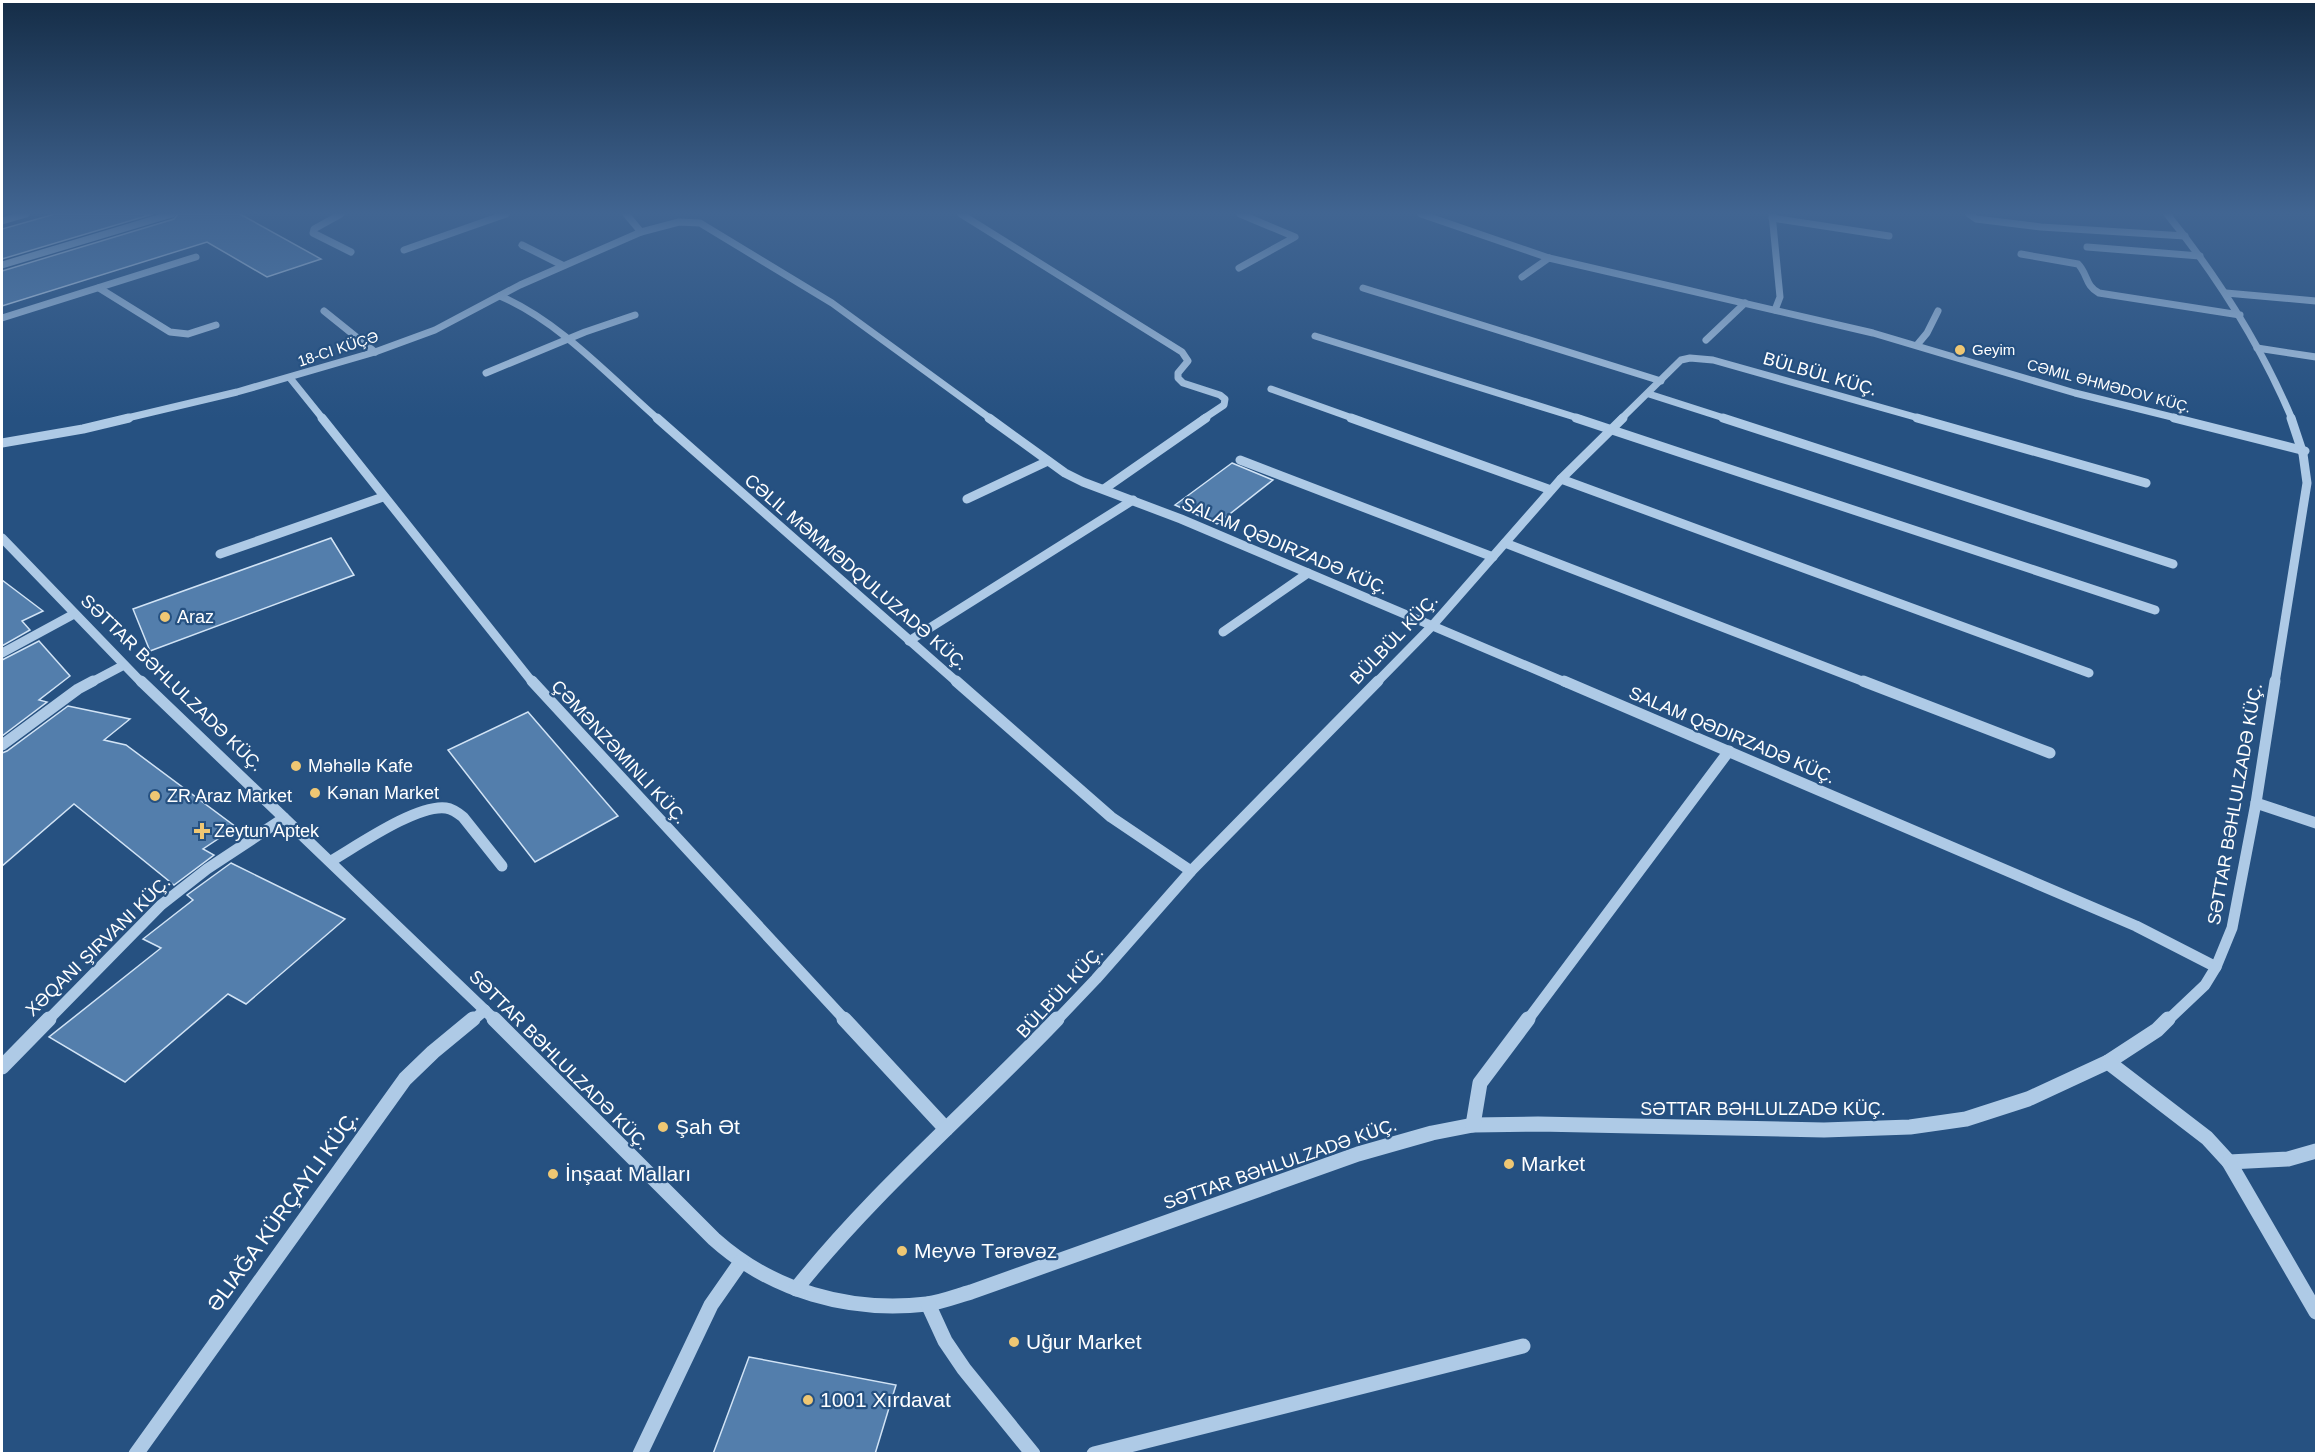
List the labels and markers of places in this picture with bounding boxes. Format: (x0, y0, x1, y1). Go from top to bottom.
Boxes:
place label: Geyim (1972, 341, 2015, 358)
marker: Geyim (1953, 343, 1967, 357)
place label: Araz (177, 607, 214, 627)
marker: Araz (158, 610, 172, 624)
place label: Məhəllə Kafe (308, 756, 413, 776)
marker: Məhəllə Kafe (289, 759, 303, 773)
place label: Kənan Market (327, 783, 439, 803)
place label: ZR Araz Market (167, 786, 292, 806)
marker: Kənan Market (308, 786, 322, 800)
marker: ZR Araz Market (148, 789, 162, 803)
place label: Zeytun Aptek (214, 821, 320, 841)
marker: Zeytun Aptek (195, 824, 209, 838)
place label: Şah Ət (675, 1115, 740, 1138)
marker: Şah Ət (656, 1120, 670, 1134)
place label: Market (1521, 1152, 1585, 1175)
marker: Market (1502, 1157, 1516, 1171)
place label: İnşaat Malları (565, 1162, 691, 1185)
marker: İnşaat Malları (546, 1167, 560, 1181)
place label: Meyvə Tərəvəz (914, 1239, 1057, 1262)
marker: Meyvə Tərəvəz (895, 1244, 909, 1258)
place label: Uğur Market (1026, 1330, 1142, 1353)
marker: Uğur Market (1007, 1335, 1021, 1349)
place label: 1001 Xırdavat (820, 1388, 951, 1411)
marker: 1001 Xırdavat (801, 1393, 815, 1407)

